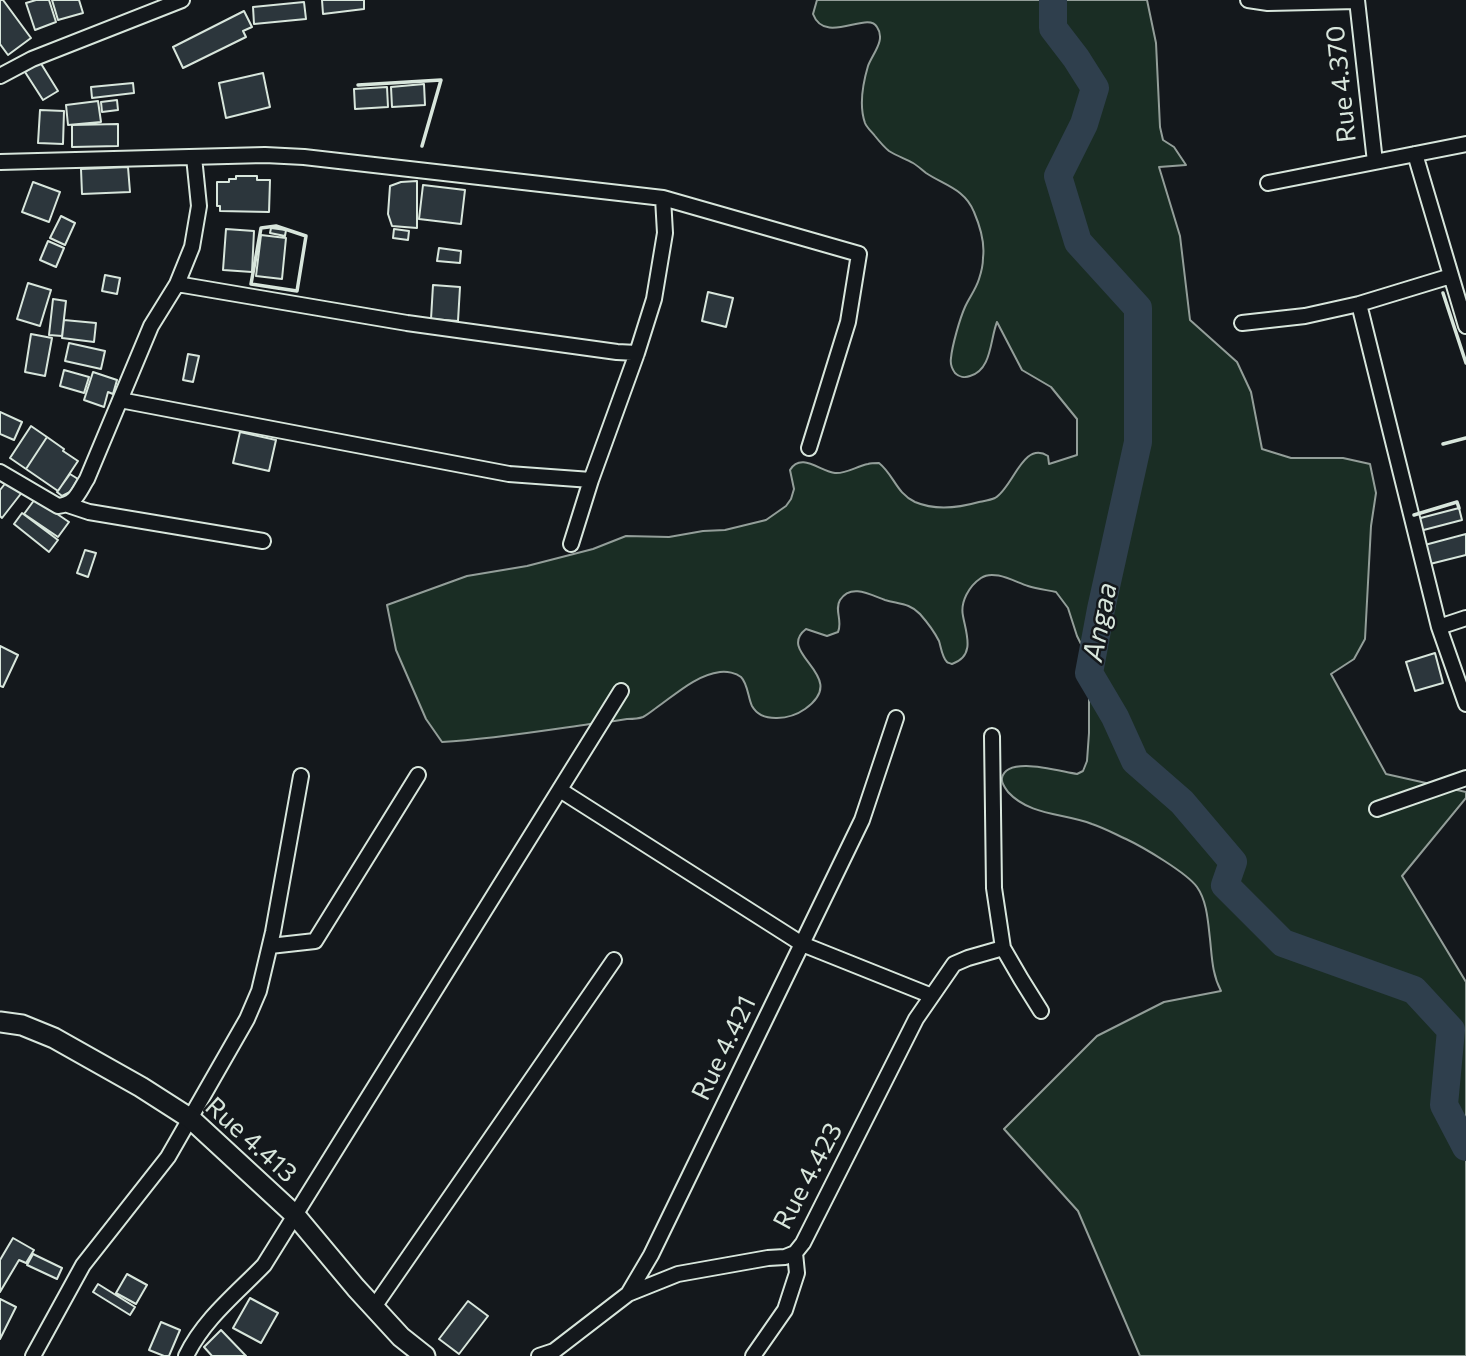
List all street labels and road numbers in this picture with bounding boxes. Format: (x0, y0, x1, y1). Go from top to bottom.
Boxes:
street label: Rue 4.370 (1319, 24, 1363, 144)
street label: Rue 4.421 (685, 991, 763, 1105)
street label: Rue 4.413 (199, 1091, 303, 1189)
street label: Rue 4.423 (767, 1117, 849, 1235)

